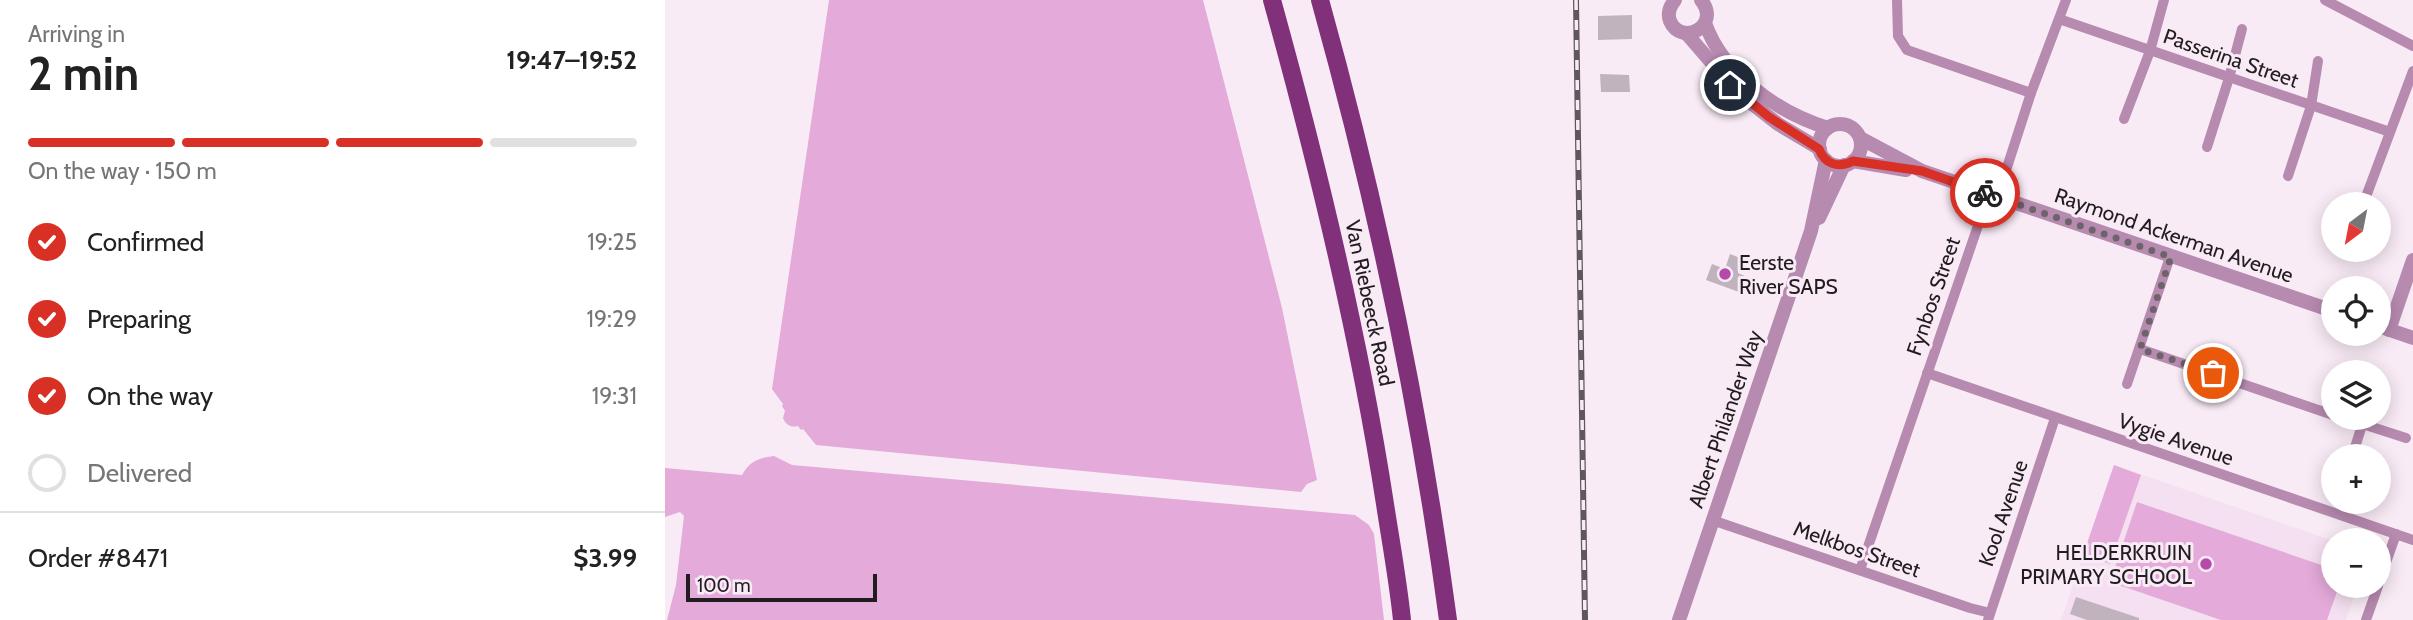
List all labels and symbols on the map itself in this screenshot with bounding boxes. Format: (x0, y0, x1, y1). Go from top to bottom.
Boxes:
street label: Passerina Street (2160, 23, 2302, 93)
pin (1700, 55, 1760, 115)
courier (1950, 158, 2020, 228)
street label: Raymond Ackerman Avenue (2051, 182, 2297, 288)
north arrow (2321, 192, 2391, 262)
street label: Van Riebeeck Road (1340, 218, 1400, 388)
street label: Fynbos Street (1901, 233, 1965, 359)
place label: Eerste River SAPS (1739, 250, 1838, 299)
marker: Eerste River SAPS (1717, 266, 1733, 282)
street label: Albert Philander Way (1683, 327, 1767, 511)
pin (2183, 343, 2243, 403)
street label: Vygie Avenue (2115, 408, 2237, 470)
street label: Kool Avenue (1973, 456, 2033, 569)
street label: Melkbos Street (1790, 516, 1924, 582)
place label: HELDERKRUIN PRIMARY SCHOOL (2020, 540, 2192, 589)
marker: HELDERKRUIN PRIMARY SCHOOL (2198, 556, 2214, 572)
scale bar (686, 571, 877, 603)

